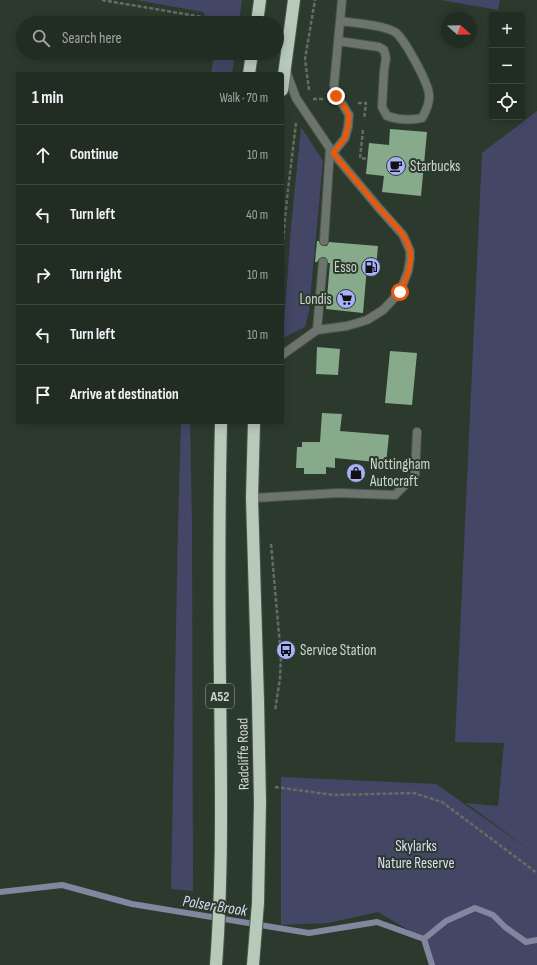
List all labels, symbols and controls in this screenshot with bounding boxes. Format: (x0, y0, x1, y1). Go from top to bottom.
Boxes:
north arrow (441, 12, 477, 48)
map controls (489, 12, 525, 120)
button: + (489, 12, 525, 48)
search box (16, 16, 284, 60)
icon: search (30, 27, 52, 49)
text: Search here (62, 29, 122, 48)
button: − (489, 48, 525, 84)
button: locate (489, 84, 525, 120)
route end (327, 87, 345, 105)
text: 1 min (32, 88, 64, 108)
text: Walk · 70 m (219, 90, 268, 106)
icon: ahead (32, 144, 54, 166)
text: Continue (70, 145, 119, 164)
text: 10 m (247, 147, 268, 163)
cafe icon: Starbucks (385, 155, 407, 177)
place label: Starbucks (410, 157, 460, 176)
icon: left (32, 204, 54, 226)
text: Turn left (70, 205, 115, 224)
text: 40 m (246, 207, 268, 223)
fuel station icon: Esso (360, 256, 382, 278)
place label: Esso (334, 258, 357, 277)
icon: right (32, 264, 54, 286)
text: Turn right (70, 265, 122, 284)
text: 10 m (247, 267, 268, 283)
route start (391, 283, 409, 301)
supermarket icon: Londis (335, 288, 357, 310)
place label: Londis (300, 290, 332, 309)
icon: left (32, 324, 54, 346)
text: Turn left (70, 325, 115, 344)
text: 10 m (247, 327, 268, 343)
icon: arrive (32, 384, 54, 406)
text: Arrive at destination (70, 385, 179, 404)
place label: Nottingham Autocraft (369, 455, 430, 491)
shop icon: Nottingham Autocraft (345, 462, 367, 484)
bus stop icon: Service Station (275, 639, 297, 661)
place label: Service Station (300, 641, 377, 660)
road number: A52 (206, 684, 234, 708)
street label: Radcliffe Road (233, 718, 254, 790)
park label: Skylarks Nature Reserve (377, 837, 455, 873)
water label: Polser Brook (181, 892, 249, 921)

